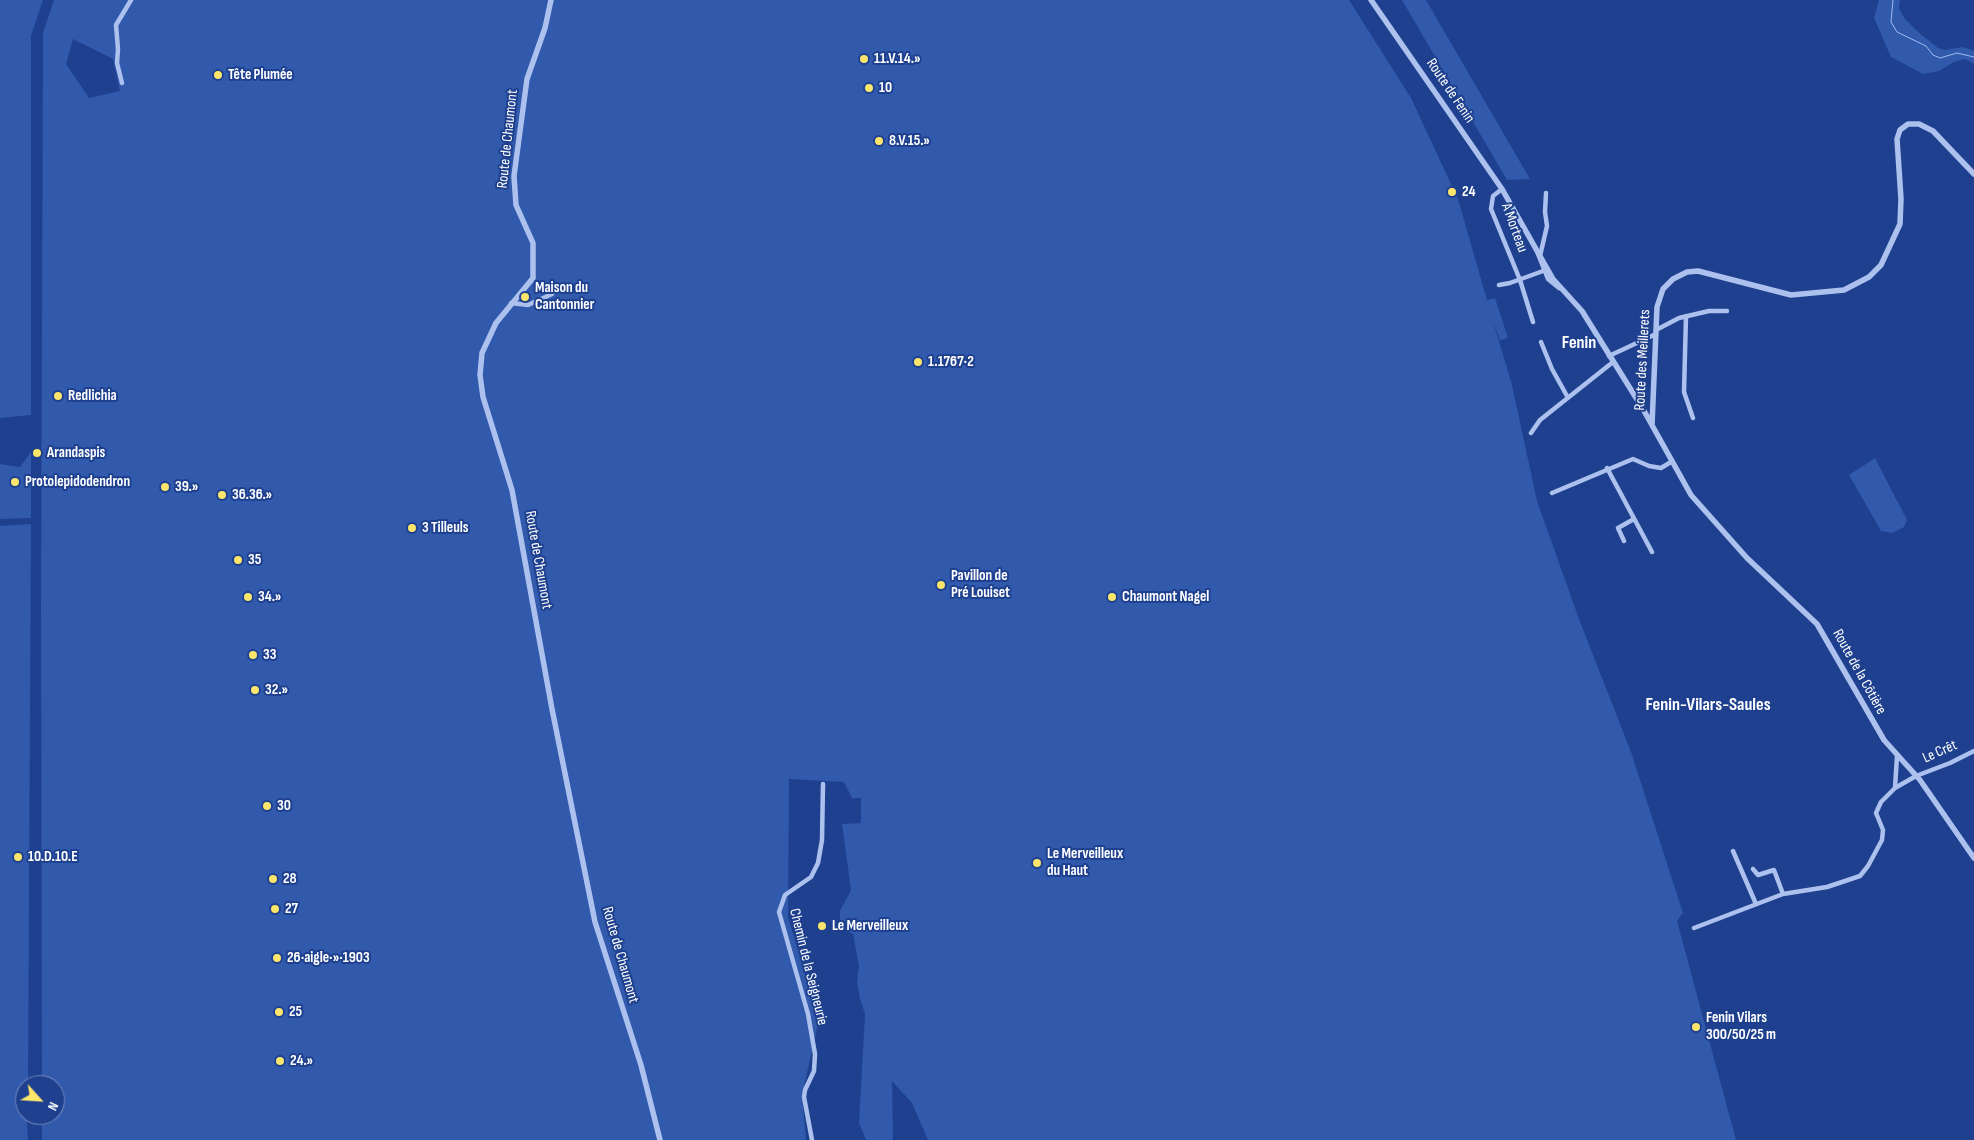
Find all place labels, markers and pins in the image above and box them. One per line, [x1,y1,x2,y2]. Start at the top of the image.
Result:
place label: 11.V.14.» [874,50,920,68]
marker: 11.V.14.» [858,53,870,65]
place label: Tête Plumée [228,66,293,84]
marker: Tête Plumée [212,69,224,81]
place label: 10 [879,79,892,97]
marker: 10 [863,82,875,94]
place label: 8.V.15.» [889,132,930,150]
marker: 8.V.15.» [873,135,885,147]
place label: 24 [1462,183,1475,201]
marker: 24 [1446,186,1458,198]
place label: Maison du Cantonnier [535,279,594,314]
marker: Maison du Cantonnier [519,291,531,303]
place label: 1.1767·2 [928,353,974,371]
marker: 1.1767·2 [912,356,924,368]
place label: Redlichia [68,387,117,405]
marker: Redlichia [52,390,64,402]
place label: Arandaspis [47,444,105,462]
marker: Arandaspis [31,447,43,459]
place label: Protolepidodendron [25,473,130,491]
marker: Protolepidodendron [9,476,21,488]
place label: 39.» [175,478,198,496]
marker: 39.» [159,481,171,493]
place label: 36.36.» [232,486,272,504]
marker: 36.36.» [216,489,228,501]
place label: 3 Tilleuls [422,519,468,537]
marker: 3 Tilleuls [406,522,418,534]
place label: 35 [248,551,261,569]
marker: 35 [232,554,244,566]
place label: Pavillon de Pré Louiset [951,567,1010,602]
marker: Pavillon de Pré Louiset [935,579,947,591]
place label: 34.» [258,588,281,606]
place label: Chaumont Nagel [1122,588,1209,606]
marker: 34.» [242,591,254,603]
marker: Chaumont Nagel [1106,591,1118,603]
place label: 33 [263,646,276,664]
marker: 33 [247,649,259,661]
place label: 32.» [265,681,288,699]
marker: 32.» [249,684,261,696]
place label: 30 [277,797,291,815]
marker: 30 [261,800,273,812]
place label: Le Merveilleux du Haut [1047,845,1123,880]
place label: 10.D.10.E [28,848,78,866]
marker: 10.D.10.E [12,851,24,863]
marker: Le Merveilleux du Haut [1031,857,1043,869]
place label: 28 [283,870,297,888]
marker: 28 [267,873,279,885]
place label: 27 [285,900,298,918]
marker: 27 [269,903,281,915]
place label: Le Merveilleux [832,917,908,935]
marker: Le Merveilleux [816,920,828,932]
place label: 26·aigle·»·1903 [287,949,370,967]
marker: 26·aigle·»·1903 [271,952,283,964]
place label: 25 [289,1003,302,1021]
marker: 25 [273,1006,285,1018]
place label: Fenin Vilars 300/50/25 m [1706,1009,1776,1044]
marker: Fenin Vilars 300/50/25 m [1690,1021,1702,1033]
place label: 24.» [290,1052,313,1070]
marker: 24.» [274,1055,286,1067]

